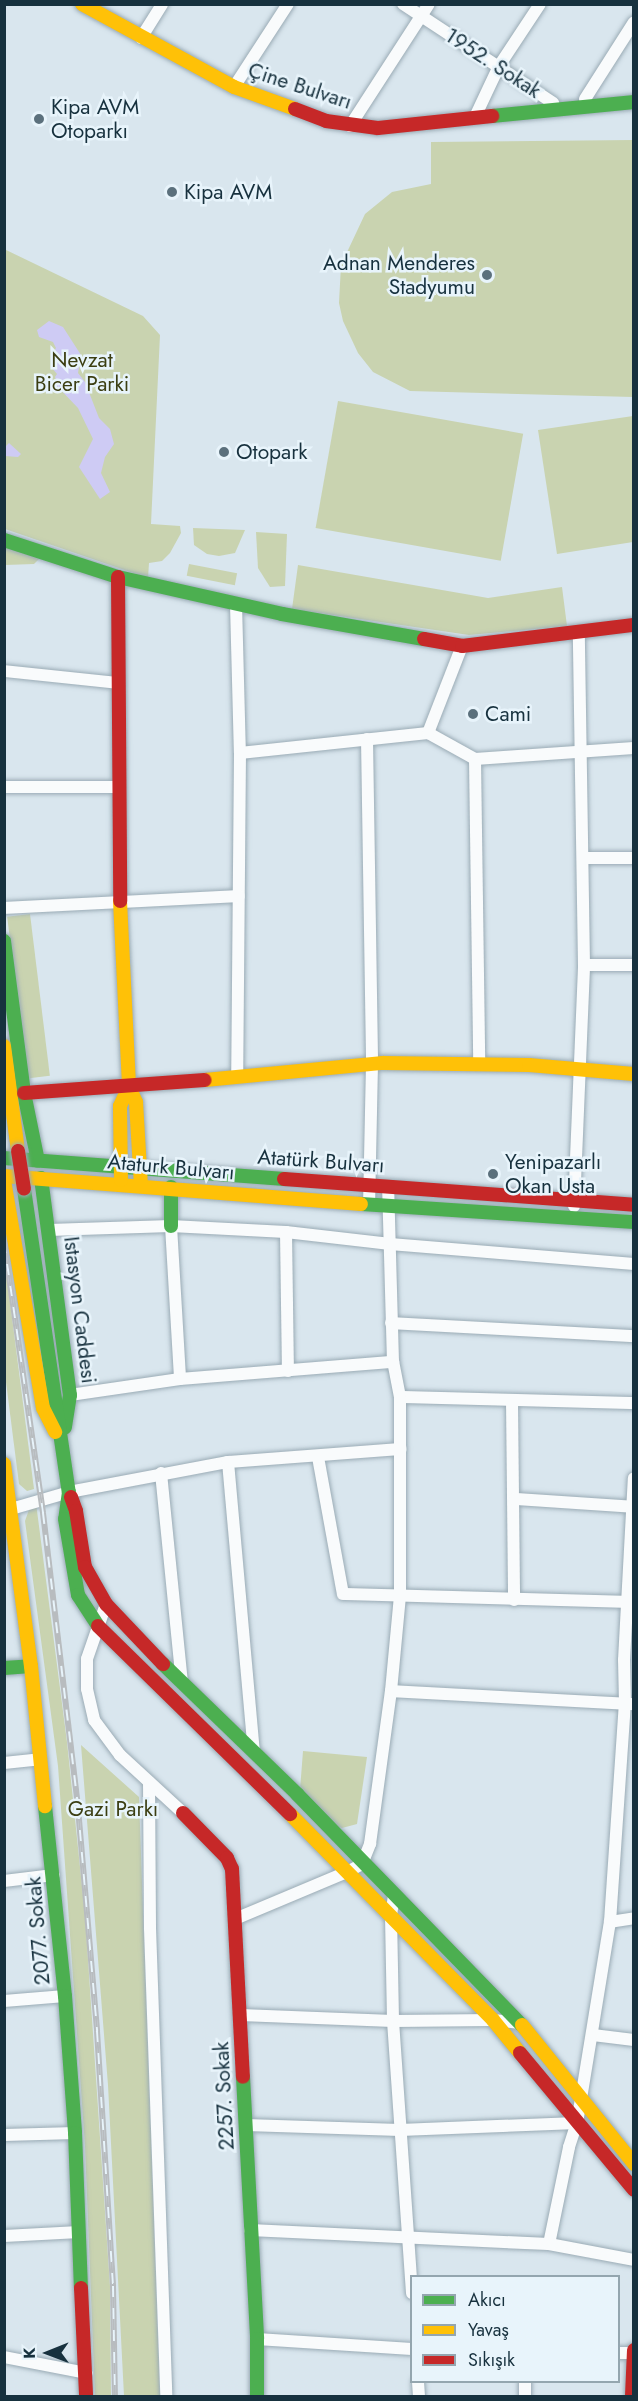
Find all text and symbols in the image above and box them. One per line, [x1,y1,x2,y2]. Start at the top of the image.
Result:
street label: 1952. Sokak [440,23,546,103]
street label: Çine Bulvarı [245,57,355,115]
place label: Kipa AVM Otoparkı [51,94,139,144]
marker: Kipa AVM Otoparkı [32,112,46,126]
place label: Kipa AVM [184,179,272,205]
marker: Kipa AVM [165,185,179,199]
place label: Adnan Menderes Stadyumu [323,250,475,300]
marker: Adnan Menderes Stadyumu [480,268,494,282]
park label: Nevzat Bicer Parki [35,347,129,397]
place label: Otopark [236,439,308,465]
marker: Otopark [217,445,231,459]
place label: Cami [485,701,531,727]
marker: Cami [466,707,480,721]
street label: Atatürk Bulvarı [257,1144,385,1178]
street label: Ataturk Bulvarı [106,1149,236,1185]
place label: Yenipazarlı Okan Usta [505,1149,601,1199]
marker: Yenipazarlı Okan Usta [486,1167,500,1181]
street label: Istasyon Caddesi [58,1235,102,1385]
park label: Gazi Parkı [68,1796,158,1822]
street label: 2077. Sokak [21,1876,55,1986]
street label: 2257. Sokak [209,2041,239,2151]
legend [410,2275,620,2383]
text: Akıcı [468,2287,506,2313]
text: Yavaş [468,2317,509,2343]
north arrow [18,2323,78,2383]
text: Sıkışık [468,2347,515,2373]
text: K [18,2348,41,2359]

